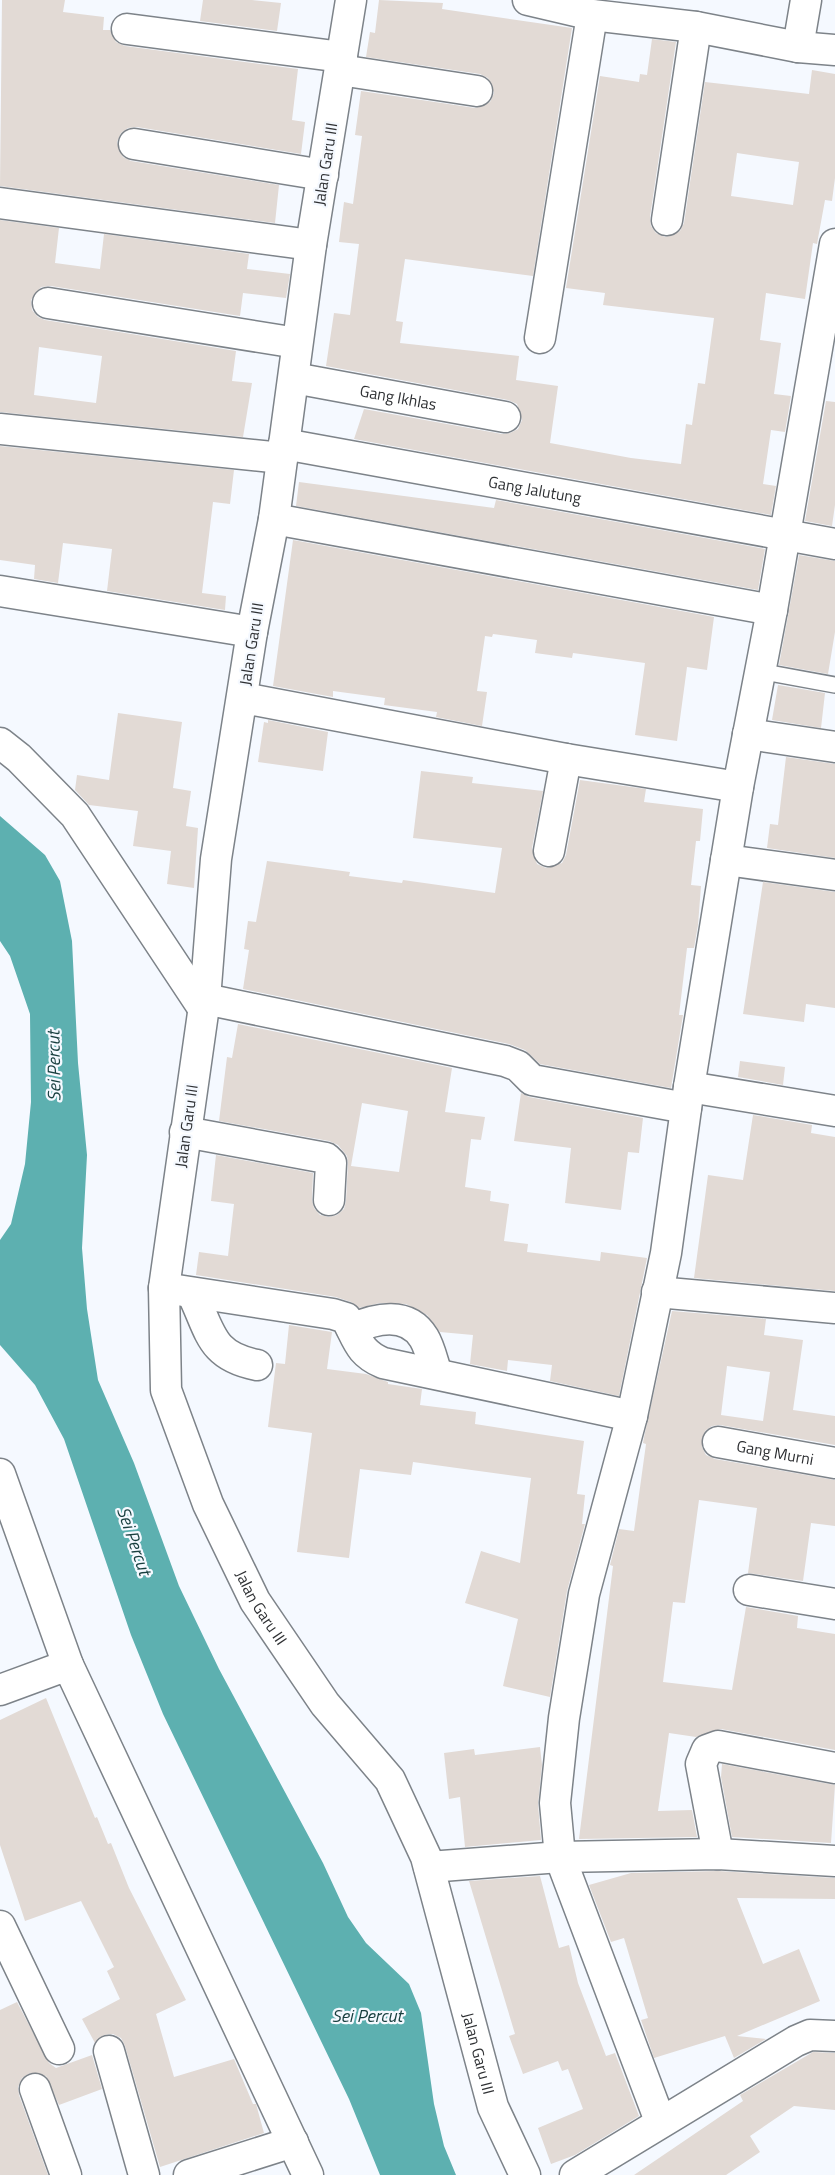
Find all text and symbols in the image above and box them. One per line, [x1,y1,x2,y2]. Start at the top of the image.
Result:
street label: Jalan Garu III [307,121,343,207]
street label: Gang Ikhlas [358,378,439,416]
street label: Gang Jalutung [486,469,583,510]
street label: Jalan Garu III [233,601,269,687]
water label: Sei Percut [39,1028,68,1102]
street label: Jalan Garu III [168,1083,204,1169]
street label: Gang Murni [735,1434,816,1471]
water label: Sei Percut [110,1503,159,1581]
street label: Jalan Garu III [230,1566,293,1650]
water label: Sei Percut [332,2002,405,2029]
street label: Jalan Garu III [456,2010,501,2097]

